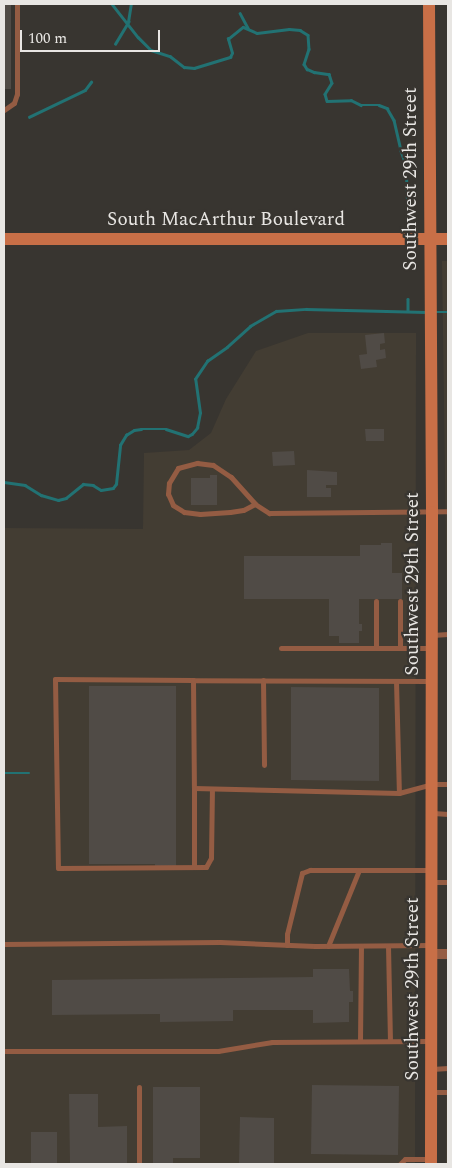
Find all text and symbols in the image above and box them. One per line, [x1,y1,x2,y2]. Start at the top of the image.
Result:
scale bar [22,20,162,52]
text: 100 m [28,27,67,50]
street label: Southwest 29th Street [400,87,422,271]
street label: South MacArthur Boulevard [107,209,345,231]
street label: Southwest 29th Street [402,492,424,676]
street label: Southwest 29th Street [402,897,424,1081]

